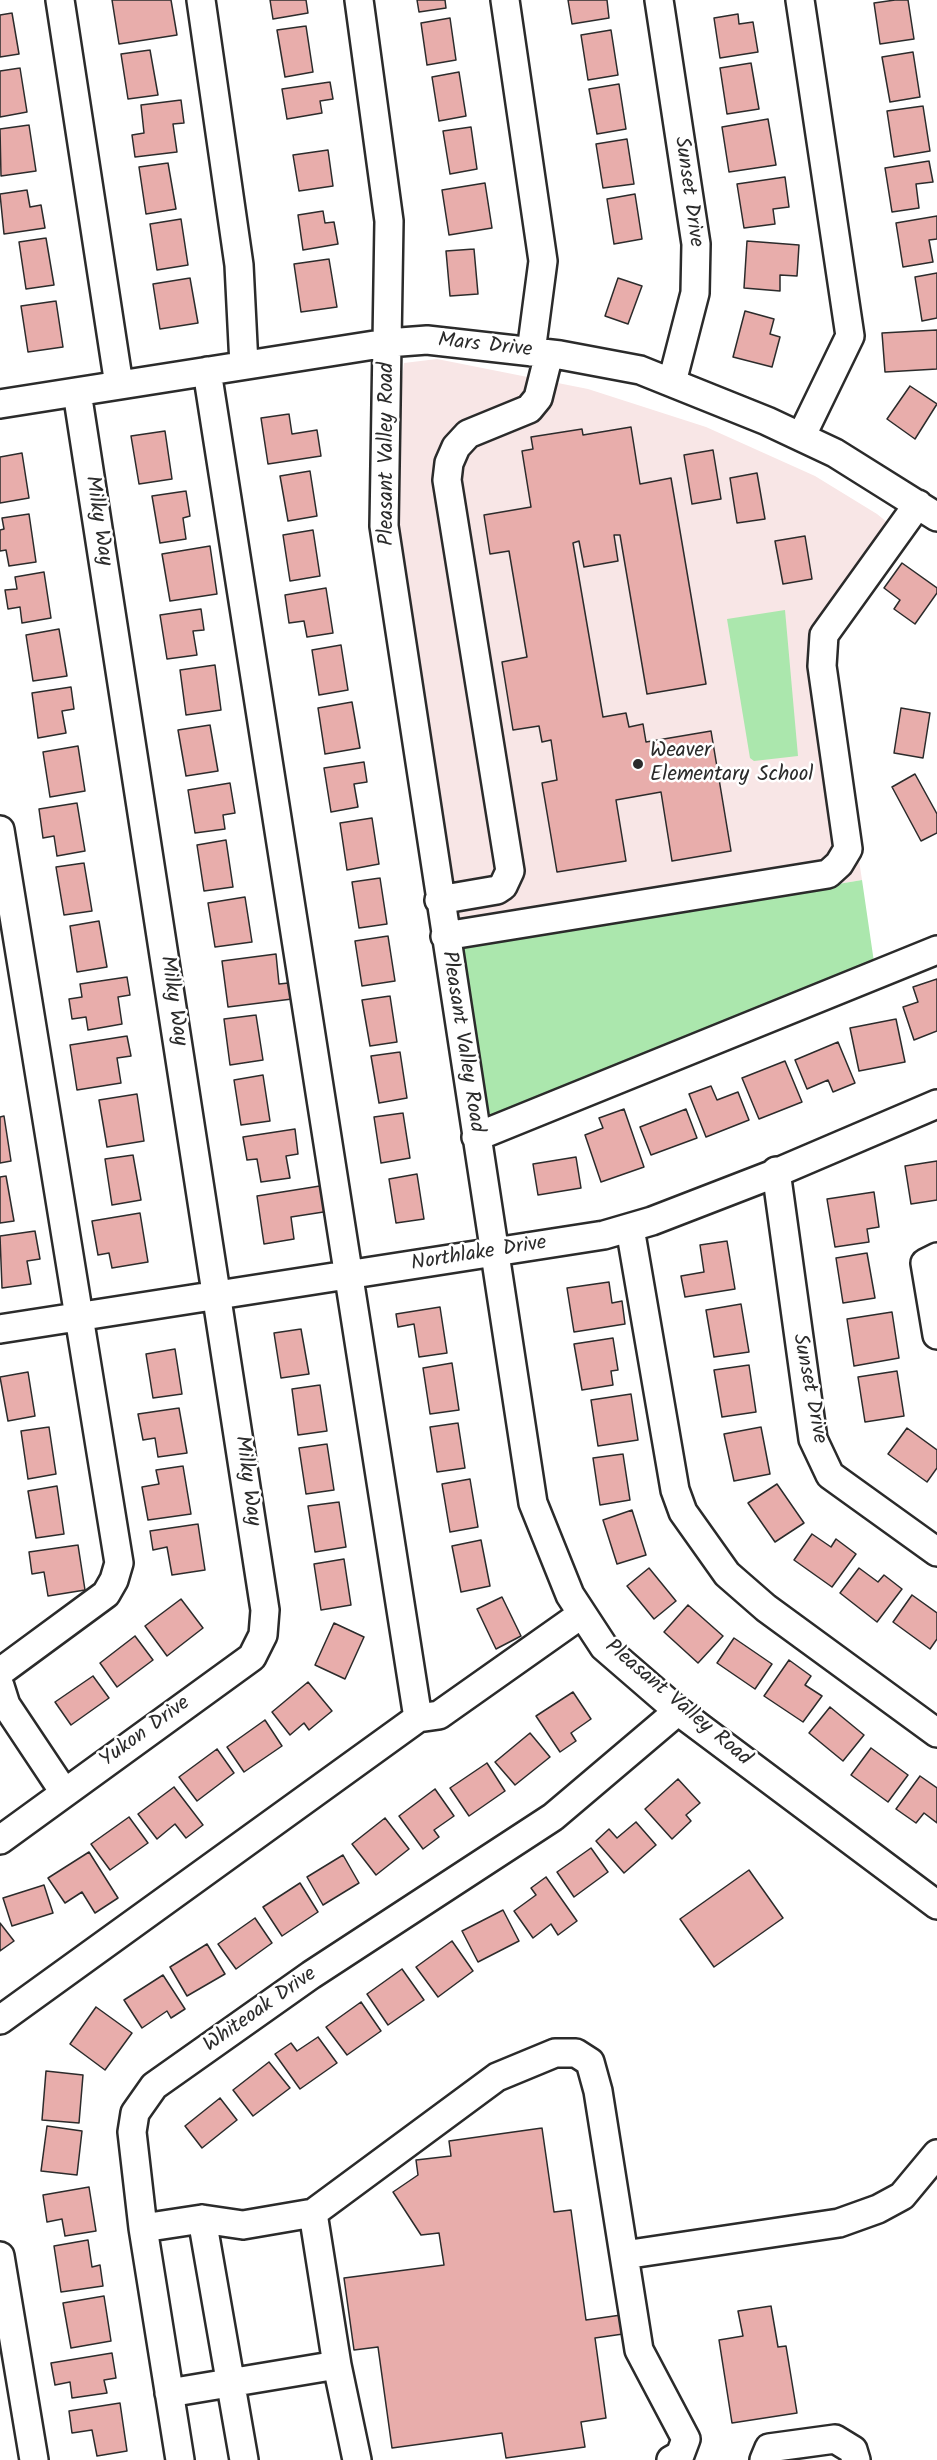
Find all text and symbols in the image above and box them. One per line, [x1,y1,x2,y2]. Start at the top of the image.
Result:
street label: Sunset Drive [667,135,707,249]
street label: Mars Drive [437,330,533,364]
street label: Pleasant Valley Road [375,362,401,546]
street label: Milky Way [77,474,117,568]
place label: Weaver Elementary School [650,739,813,789]
marker: Weaver Elementary School [631,757,645,771]
street label: Pleasant Valley Road [434,949,488,1135]
street label: Milky Way [152,954,192,1048]
street label: Northlake Drive [410,1232,548,1278]
street label: Sunset Drive [785,1332,831,1446]
street label: Milky Way [227,1434,265,1528]
street label: Pleasant Valley Road [599,1635,755,1773]
street label: Yukon Drive [96,1692,196,1774]
street label: Whiteoak Drive [200,1963,322,2059]

